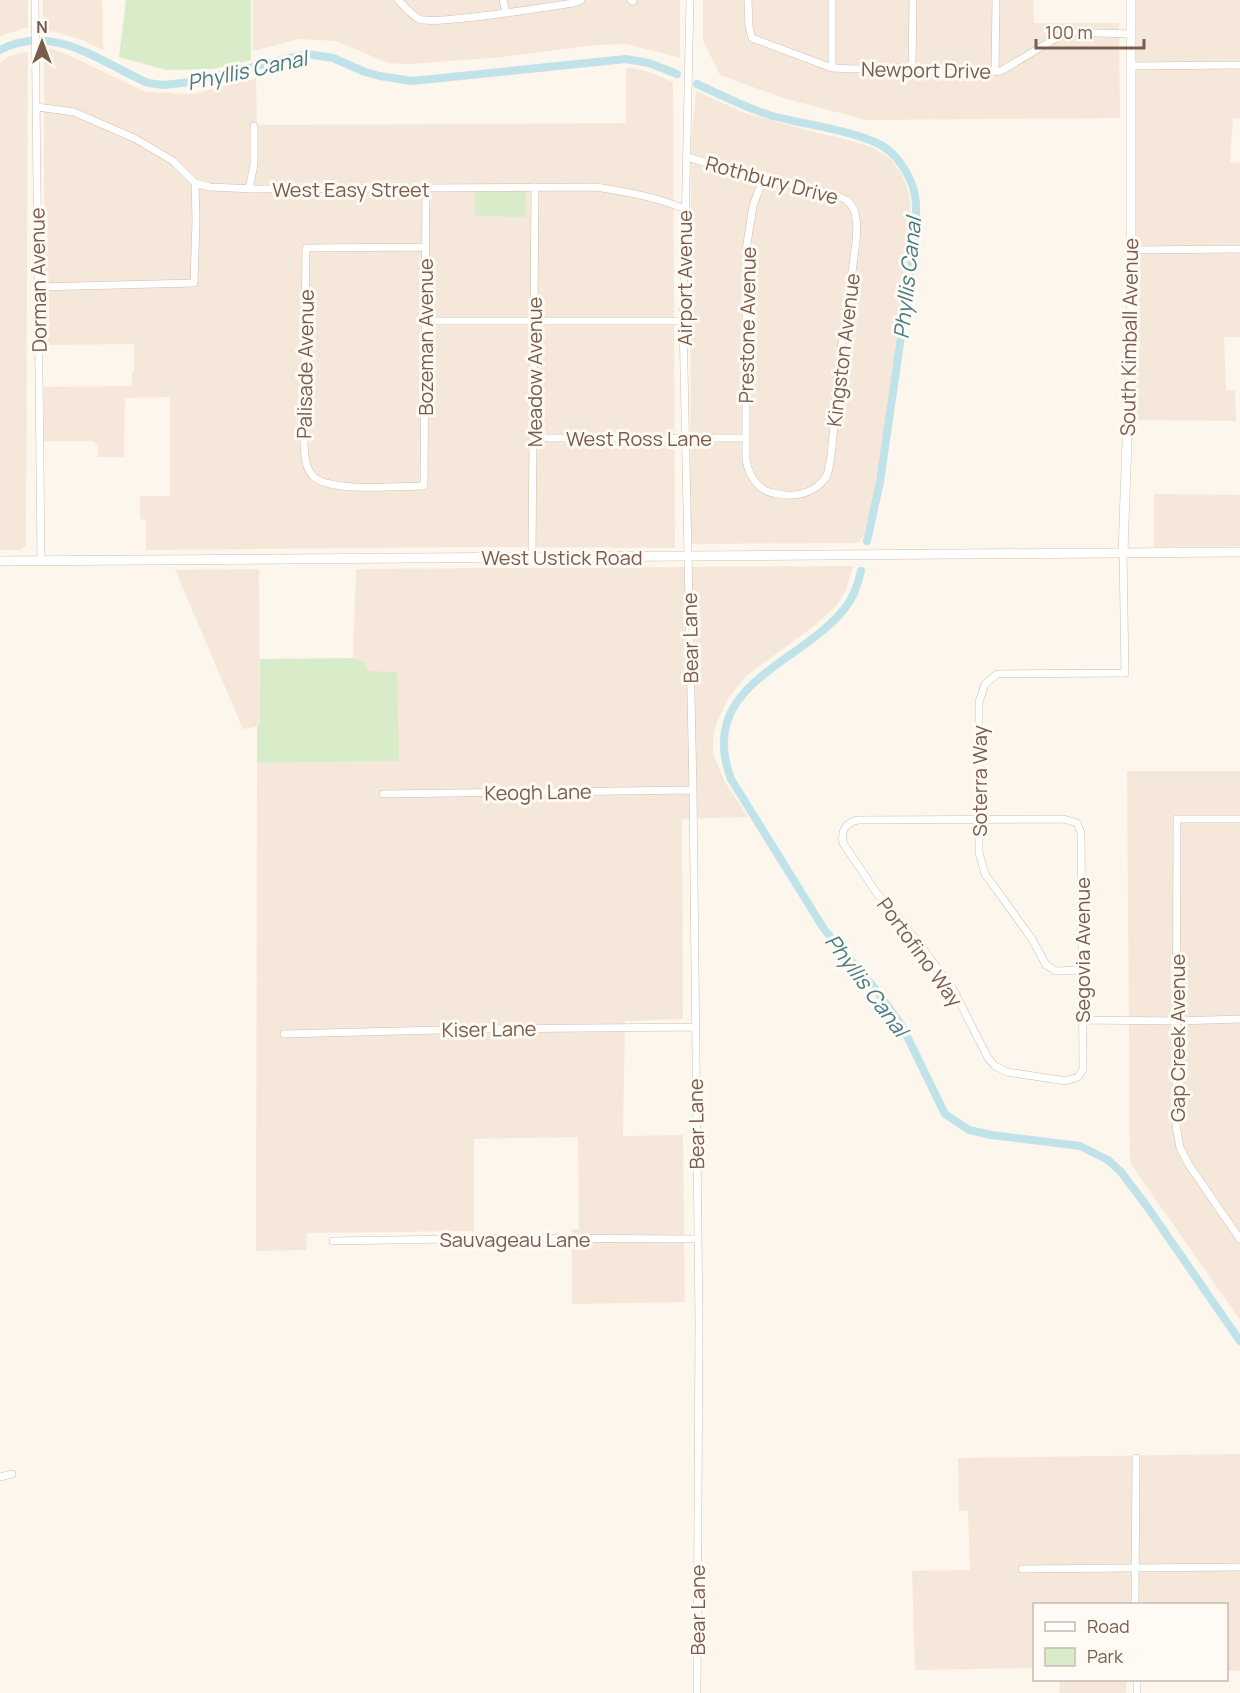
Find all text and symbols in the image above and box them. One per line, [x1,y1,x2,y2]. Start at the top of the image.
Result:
north arrow [12,12,72,72]
scale bar [1036,12,1144,50]
text: N [36,16,48,38]
text: 100 m [1045,20,1093,44]
water label: Phyllis Canal [184,43,313,96]
street label: Newport Drive [861,55,991,85]
street label: Rothbury Drive [703,149,841,211]
street label: West Easy Street [272,176,430,203]
street label: Dorman Avenue [23,207,53,353]
street label: Airport Avenue [671,210,698,346]
water label: Phyllis Canal [887,213,928,340]
street label: South Kimball Avenue [1114,238,1144,436]
street label: Prestone Avenue [732,246,762,404]
street label: Bozeman Avenue [412,258,439,416]
street label: Kingston Avenue [820,272,866,428]
street label: Palisade Avenue [290,289,320,439]
street label: Meadow Avenue [521,297,548,447]
street label: West Ross Lane [566,425,712,452]
street label: West Ustick Road [481,544,643,571]
street label: Bear Lane [676,592,704,684]
street label: Soterra Way [966,725,993,837]
street label: Keogh Lane [484,778,592,806]
street label: Segovia Avenue [1069,877,1096,1023]
street label: Portofino Way [871,892,969,1013]
water label: Phyllis Canal [819,928,917,1045]
street label: Gap Creek Avenue [1164,954,1191,1122]
street label: Kiser Lane [441,1015,537,1043]
street label: Bear Lane [682,1078,710,1170]
street label: Sauvageau Lane [439,1226,591,1253]
street label: Bear Lane [684,1565,711,1655]
legend [1033,1603,1228,1681]
text: Road [1087,1614,1130,1638]
text: Park [1087,1644,1124,1668]

